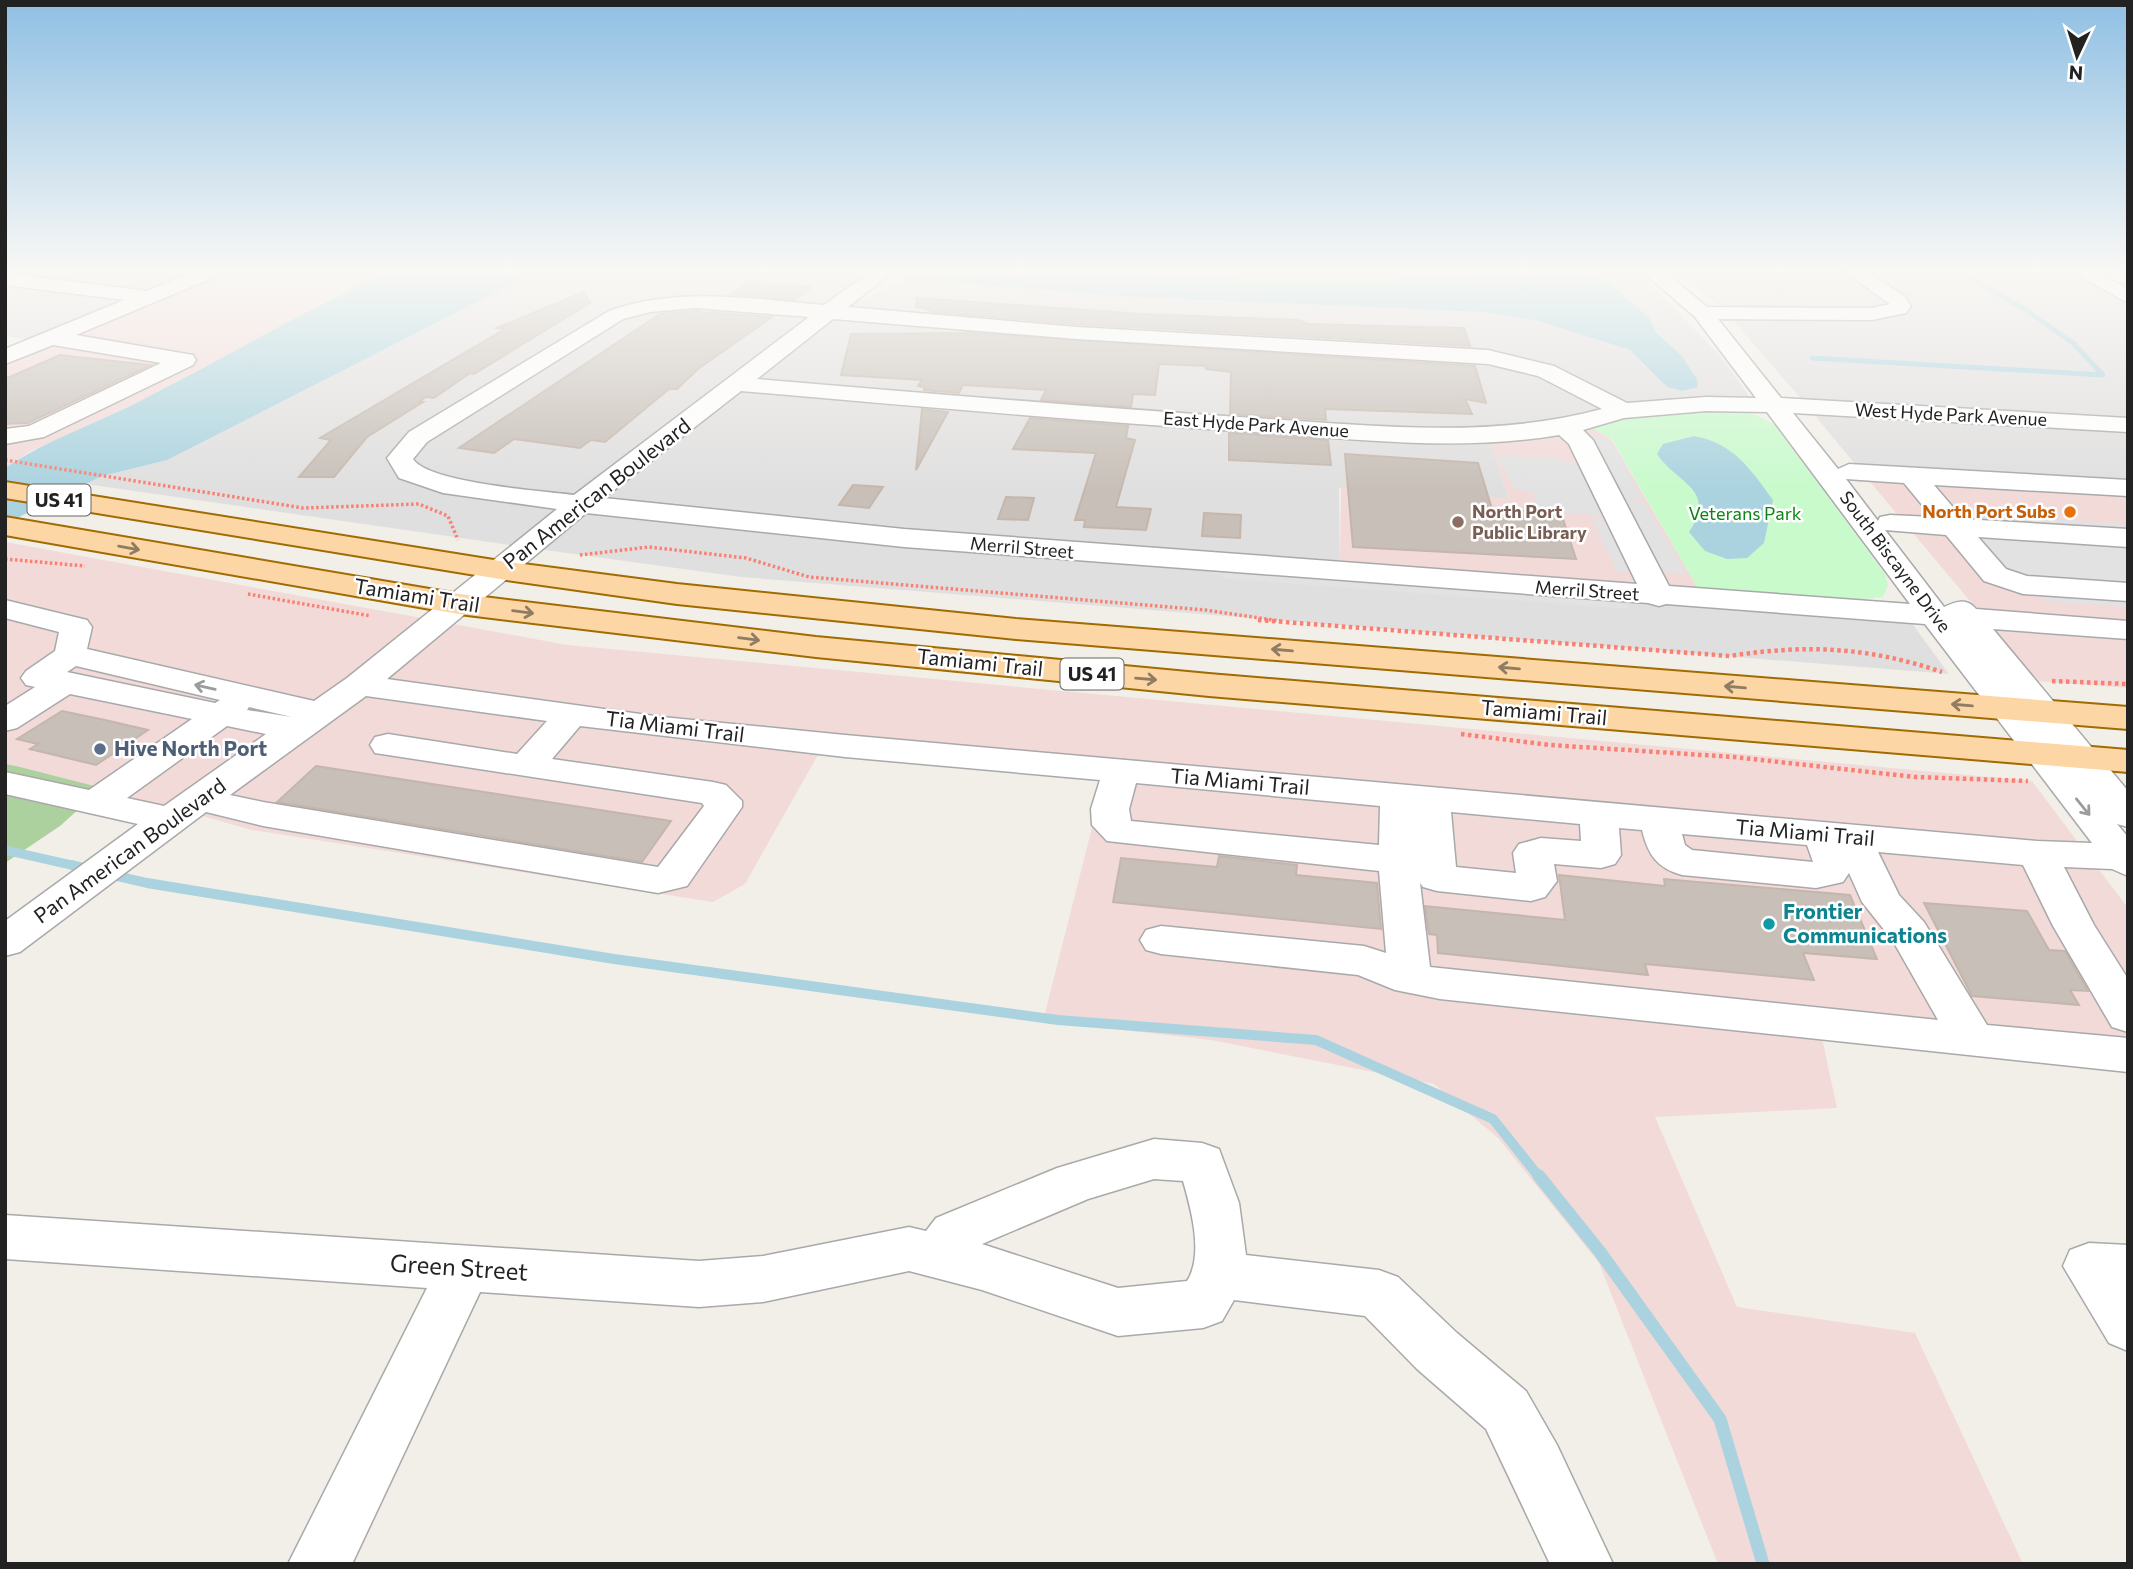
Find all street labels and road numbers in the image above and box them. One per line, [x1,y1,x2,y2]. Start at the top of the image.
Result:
street label: West Hyde Park Avenue [1854,398,2048,430]
street label: East Hyde Park Avenue [1162,407,1350,441]
street label: Pan American Boulevard [497,412,695,574]
road number: US 41 [28,485,90,516]
street label: South Biscayne Drive [1836,486,1956,636]
street label: Merril Street [969,531,1075,563]
street label: Tamiami Trail [353,572,482,617]
street label: Merril Street [1534,575,1640,605]
street label: Tamiami Trail [916,642,1044,681]
road number: US 41 [1060,659,1124,690]
street label: Tamiami Trail [1480,694,1608,729]
street label: Tia Miami Trail [604,705,746,746]
street label: Tia Miami Trail [1169,762,1311,799]
street label: Pan American Boulevard [28,772,230,928]
street label: Tia Miami Trail [1734,813,1876,850]
street label: Green Street [389,1247,529,1286]

